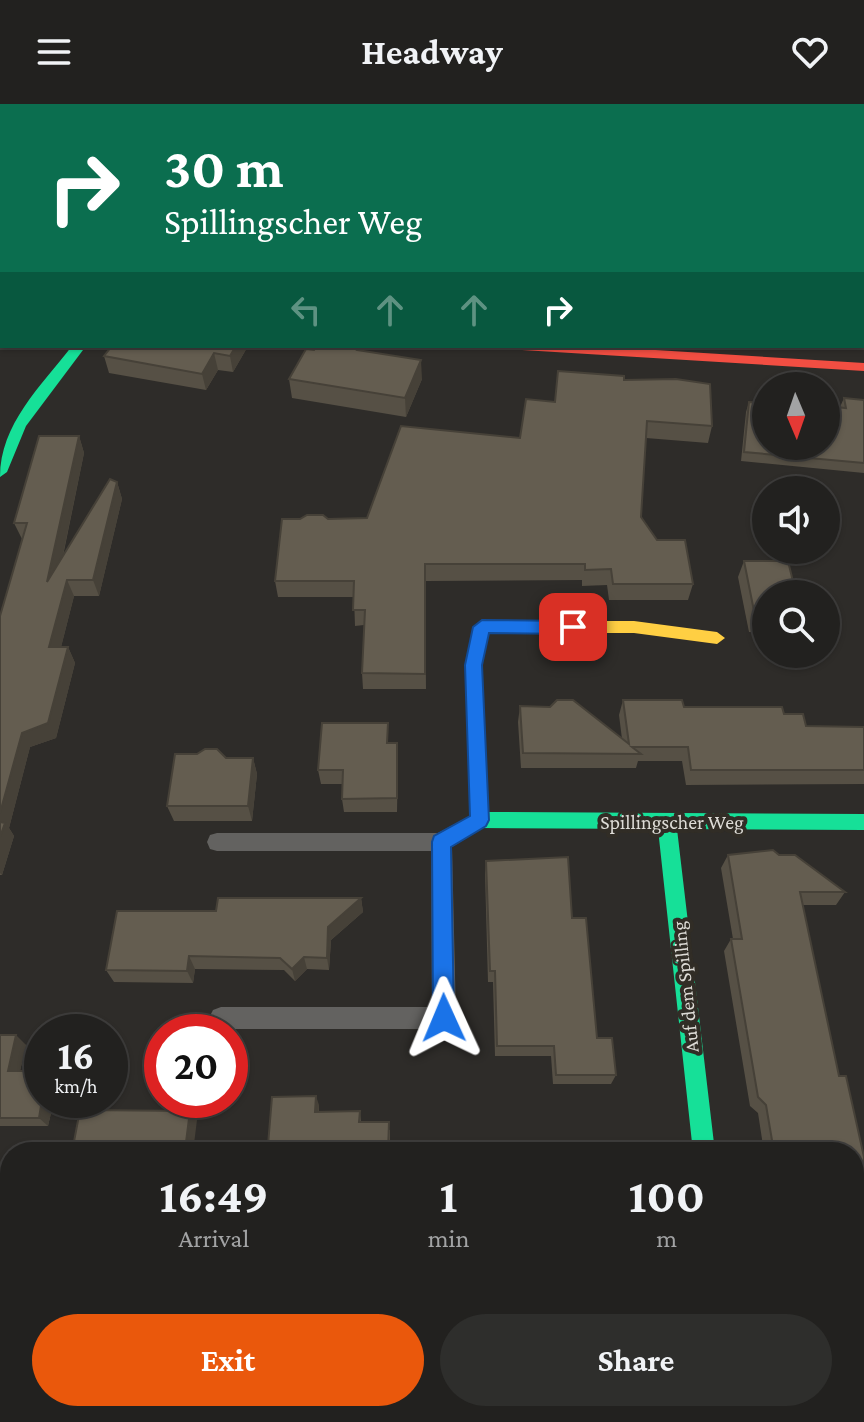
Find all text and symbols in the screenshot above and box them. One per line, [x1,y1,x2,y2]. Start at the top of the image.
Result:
icon: menu [32,30,76,74]
icon: heart [788,30,832,74]
text: Headway [361,32,503,72]
icon: right [32,136,136,240]
text: 30 m [164,137,284,199]
text: Spillingscher Weg [164,202,422,242]
icon: left [284,288,328,332]
icon: ahead [368,288,412,332]
icon: ahead [452,288,496,332]
icon: right [536,288,580,332]
north arrow [752,372,840,460]
map controls [752,372,840,668]
button: sound [752,476,840,564]
button: search [752,580,840,668]
pin [539,593,607,661]
icon: arrive [551,605,595,649]
street label: Spillingscher Weg [600,811,744,834]
street label: Auf dem Spilling [667,920,704,1054]
position arrow [402,976,486,1060]
speed limit sign: 20 [144,1014,248,1118]
text: 16 [58,1033,94,1078]
text: km/h [54,1075,98,1097]
text: 16:49 [159,1169,269,1222]
text: 1 [440,1169,458,1222]
text: 100 [629,1169,705,1222]
text: Arrival [178,1224,249,1253]
text: min [428,1224,469,1253]
text: m [656,1224,677,1253]
button: Exit [32,1314,424,1406]
button: Share [440,1314,832,1406]

